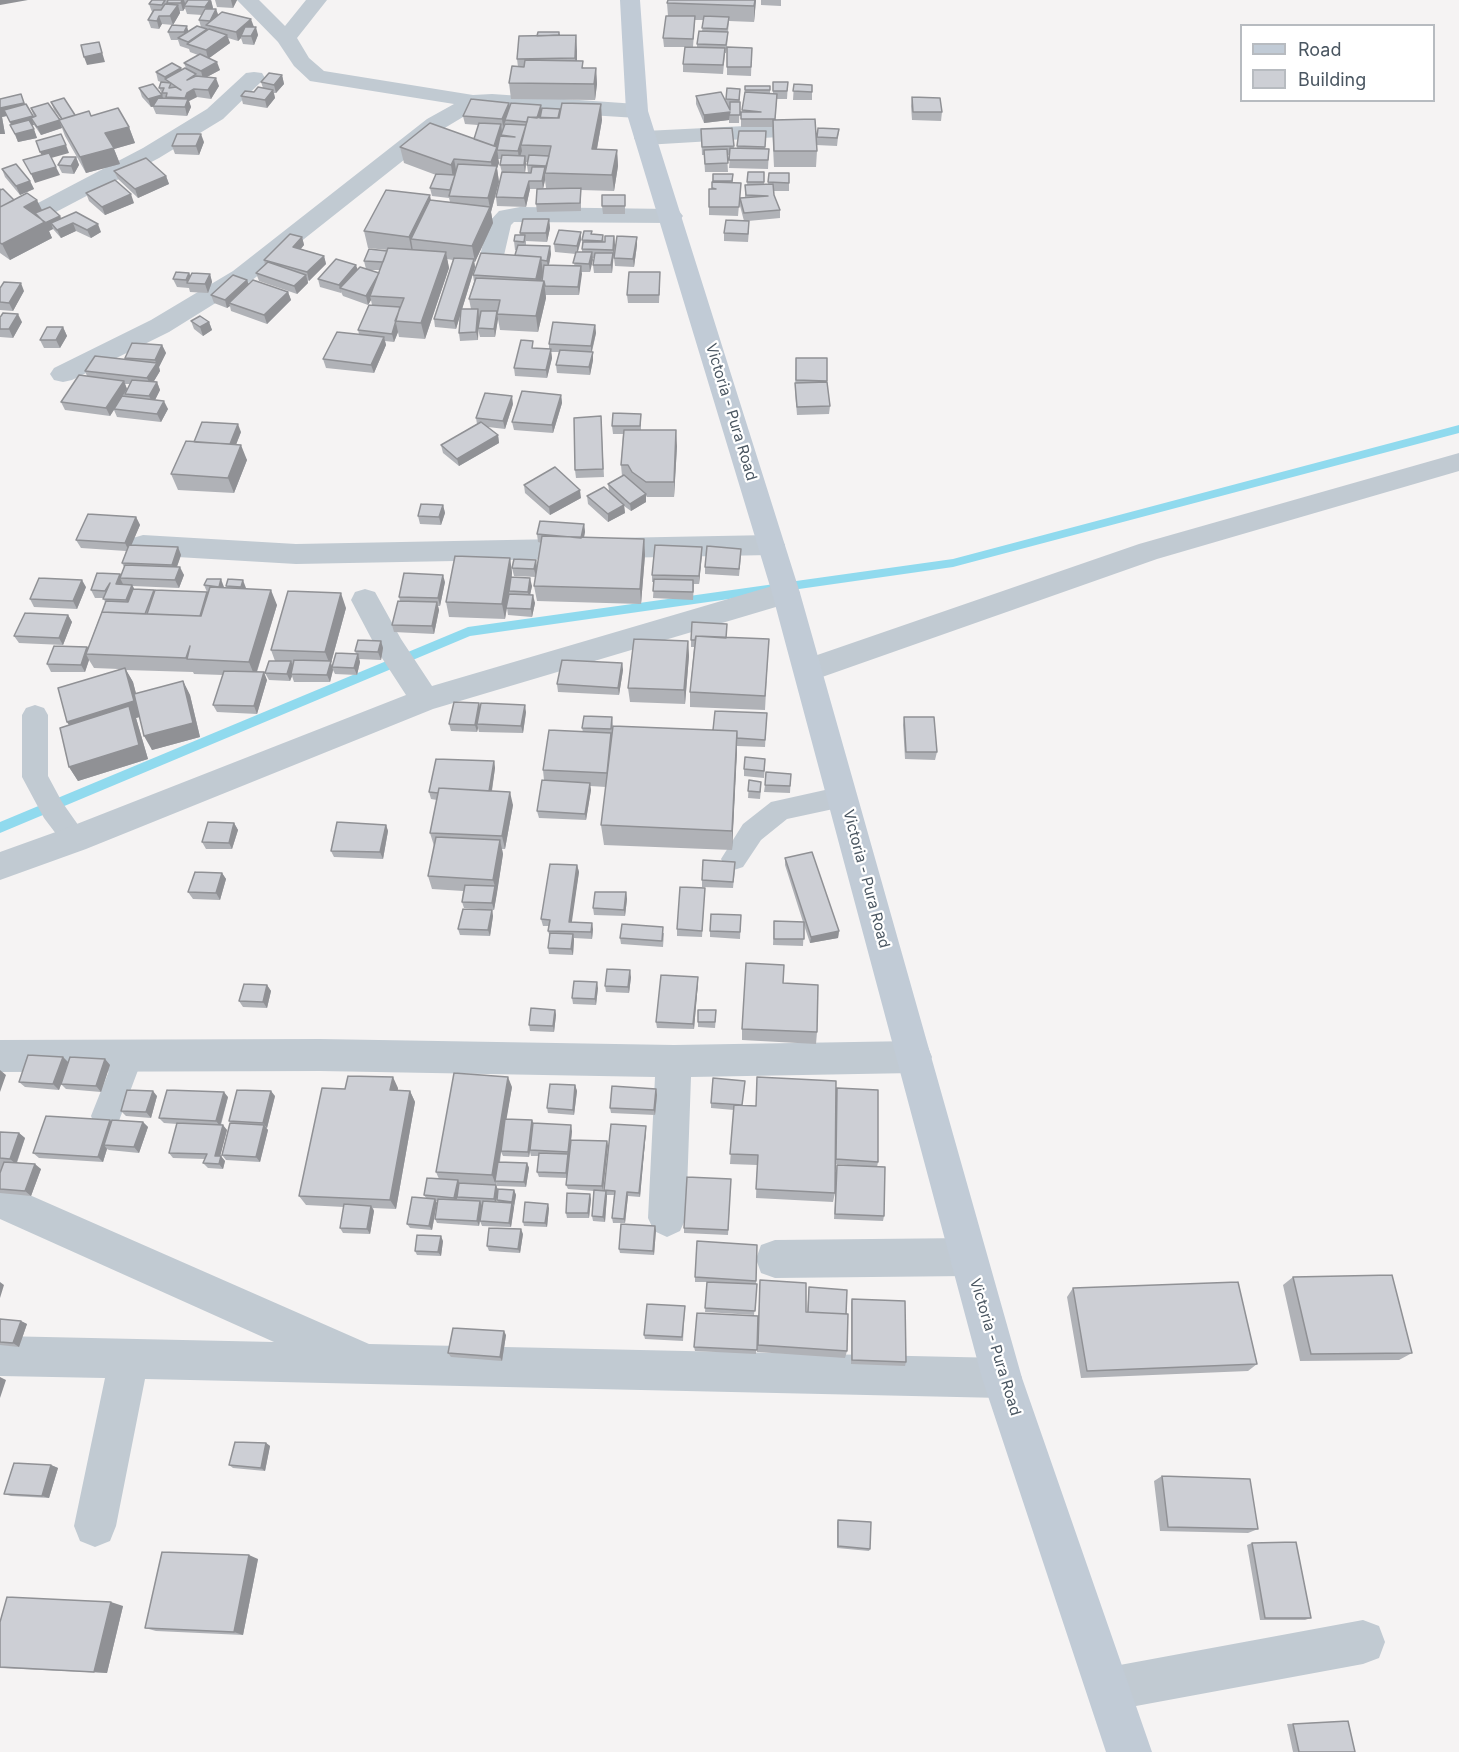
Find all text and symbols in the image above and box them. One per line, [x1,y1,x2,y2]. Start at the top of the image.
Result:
legend [1240,24,1435,102]
text: Road [1298,39,1341,60]
text: Building [1298,69,1366,90]
street label: Victoria - Pura Road [702,341,760,483]
street label: Victoria - Pura Road [839,808,893,950]
street label: Victoria - Pura Road [966,1276,1024,1418]

